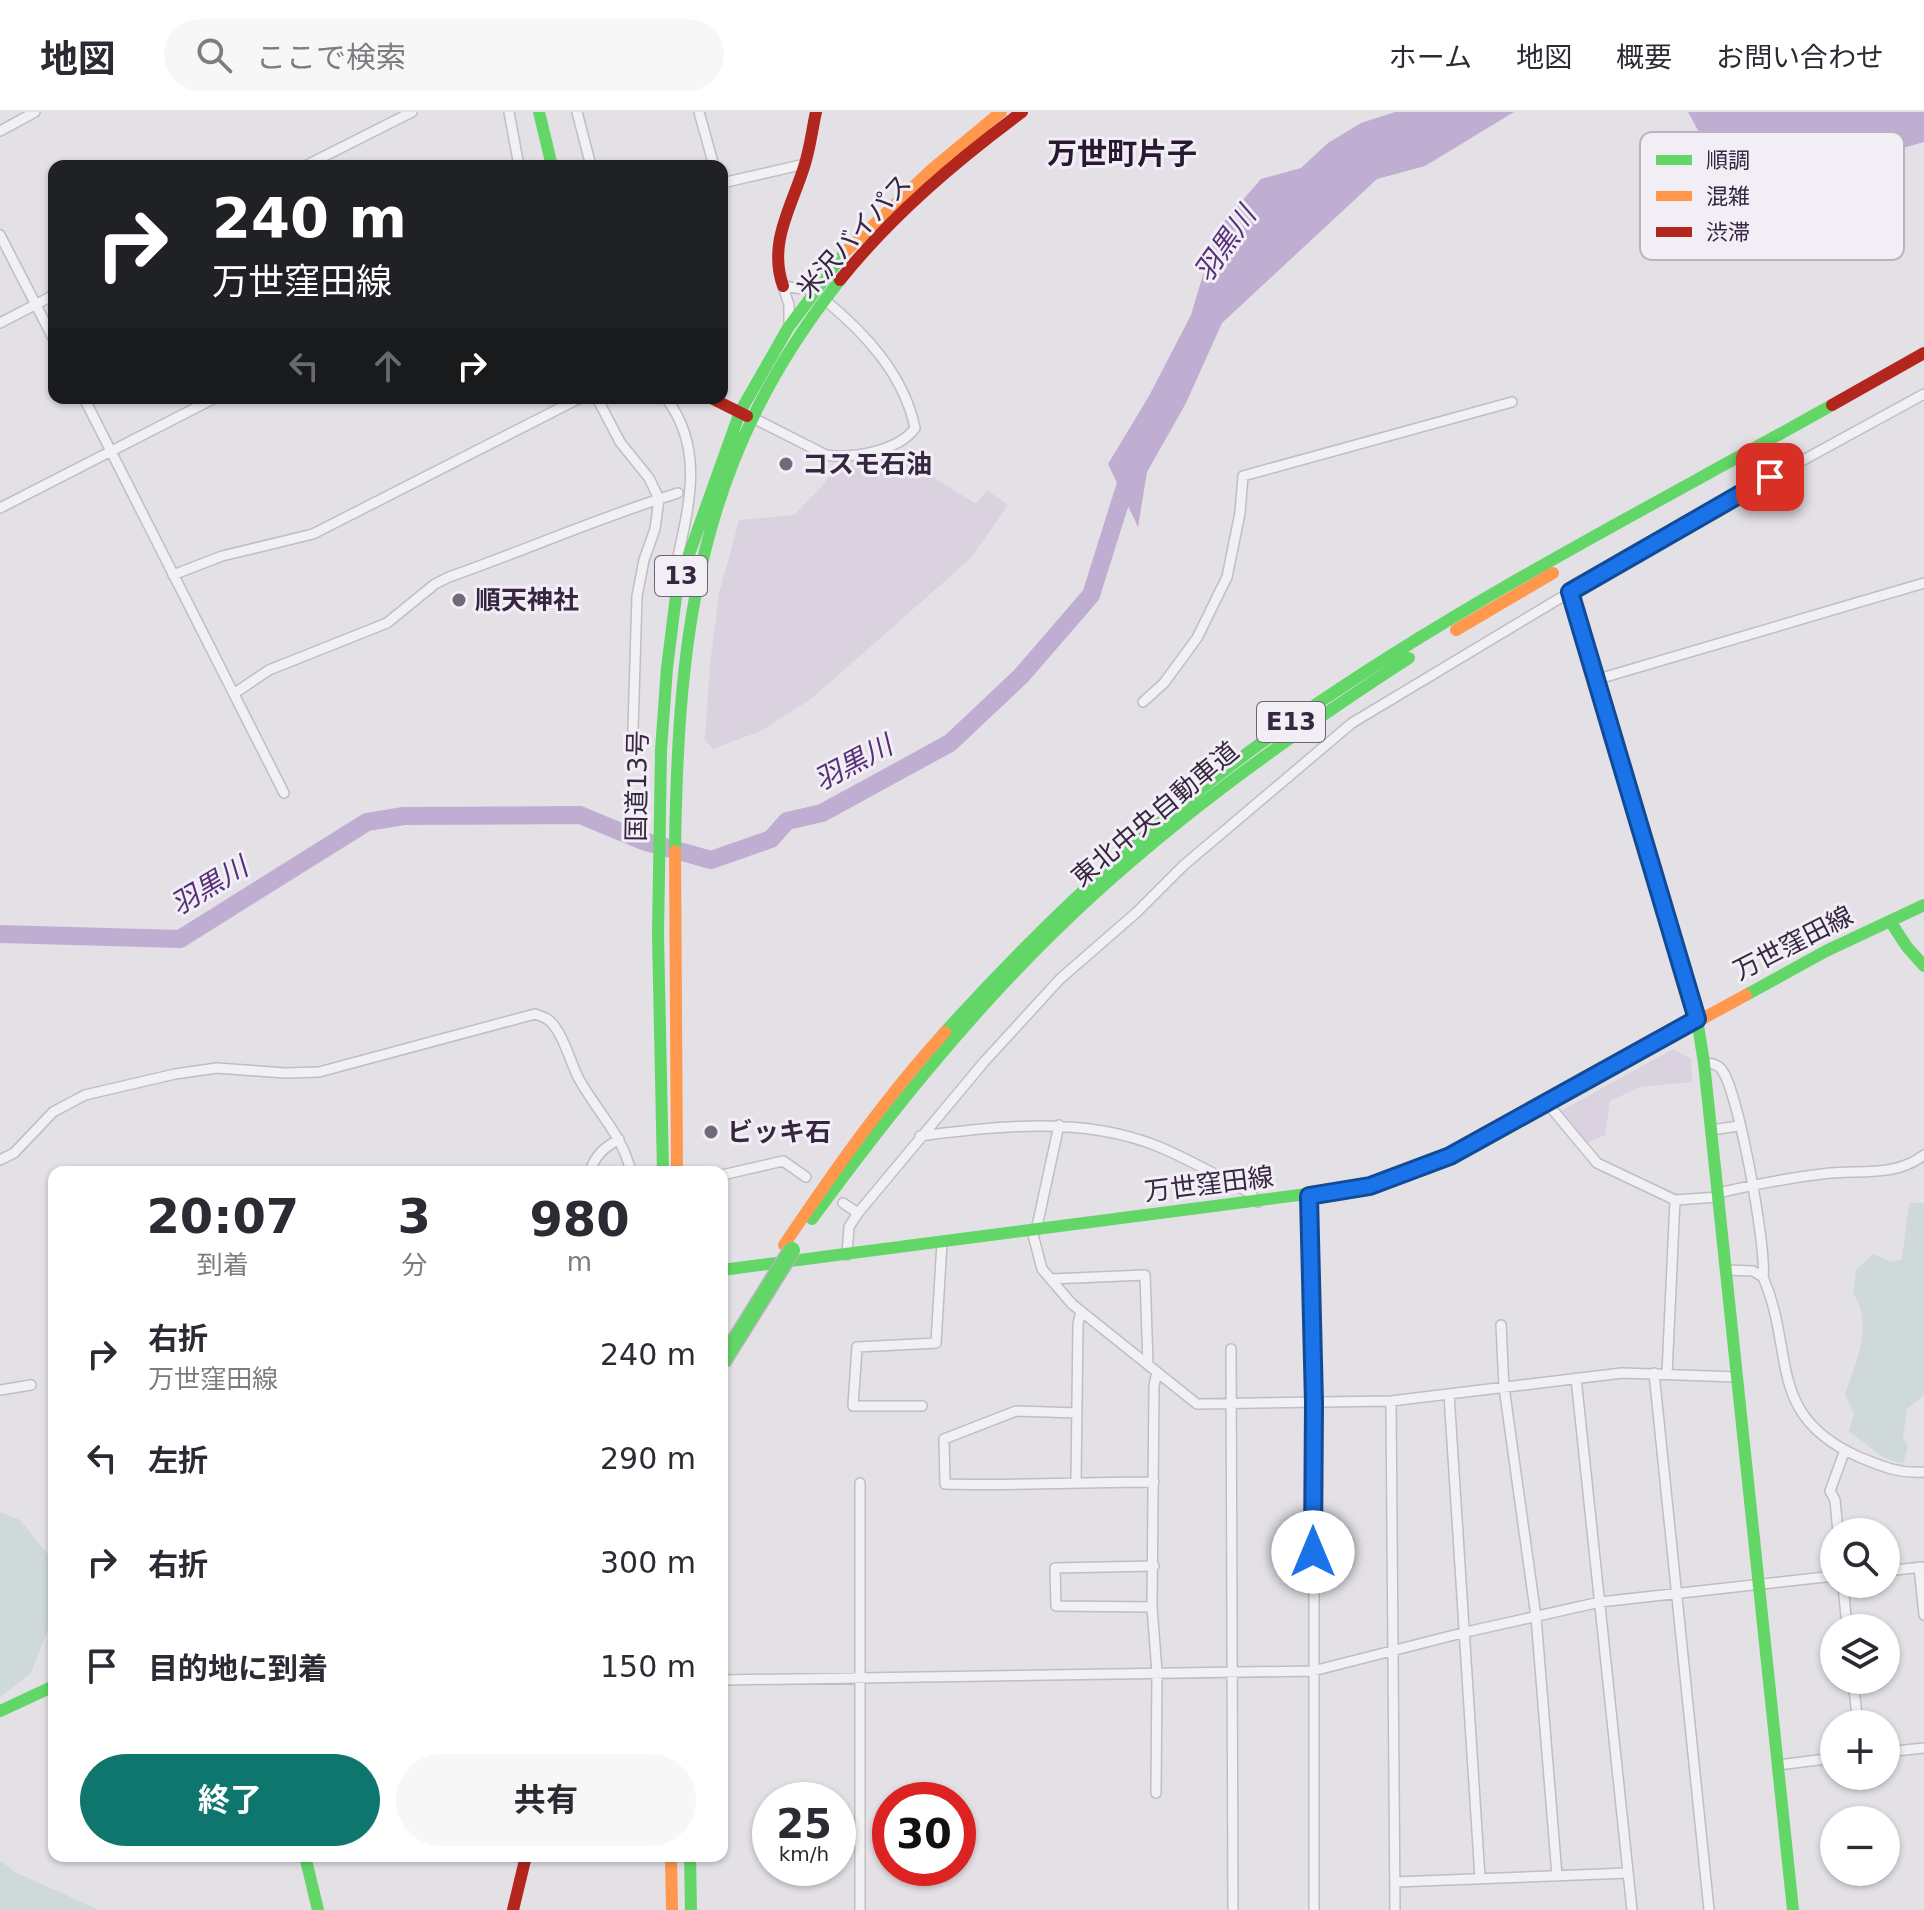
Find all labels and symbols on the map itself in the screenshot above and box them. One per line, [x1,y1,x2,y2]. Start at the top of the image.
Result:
legend [1640,132,1904,260]
district label: 万世町片子 [1047,136,1197,171]
text: 順調 [1706,148,1750,173]
street label: 米沢バイパス [791,168,917,304]
text: 混雑 [1706,184,1750,209]
water label: 羽黒川 [1187,198,1264,288]
text: 渋滞 [1706,220,1750,245]
pin [1736,443,1804,511]
place label: コスモ石油 [802,449,932,479]
marker: コスモ石油 [777,455,795,473]
road number: 13 [655,556,707,596]
place label: 順天神社 [475,585,579,615]
marker: 順天神社 [450,591,468,609]
road number: E13 [1257,702,1325,742]
water label: 羽黒川 [808,727,900,797]
street label: 国道13号 [621,730,653,842]
street label: 東北中央自動車道 [1066,736,1244,892]
water label: 羽黒川 [164,849,256,922]
street label: 万世窪田線 [1728,900,1858,986]
place label: ビッキ石 [727,1117,831,1147]
marker: ビッキ石 [702,1123,720,1141]
street label: 万世窪田線 [1143,1161,1275,1207]
position arrow [1271,1510,1355,1594]
speed limit sign: 30 [872,1782,976,1886]

